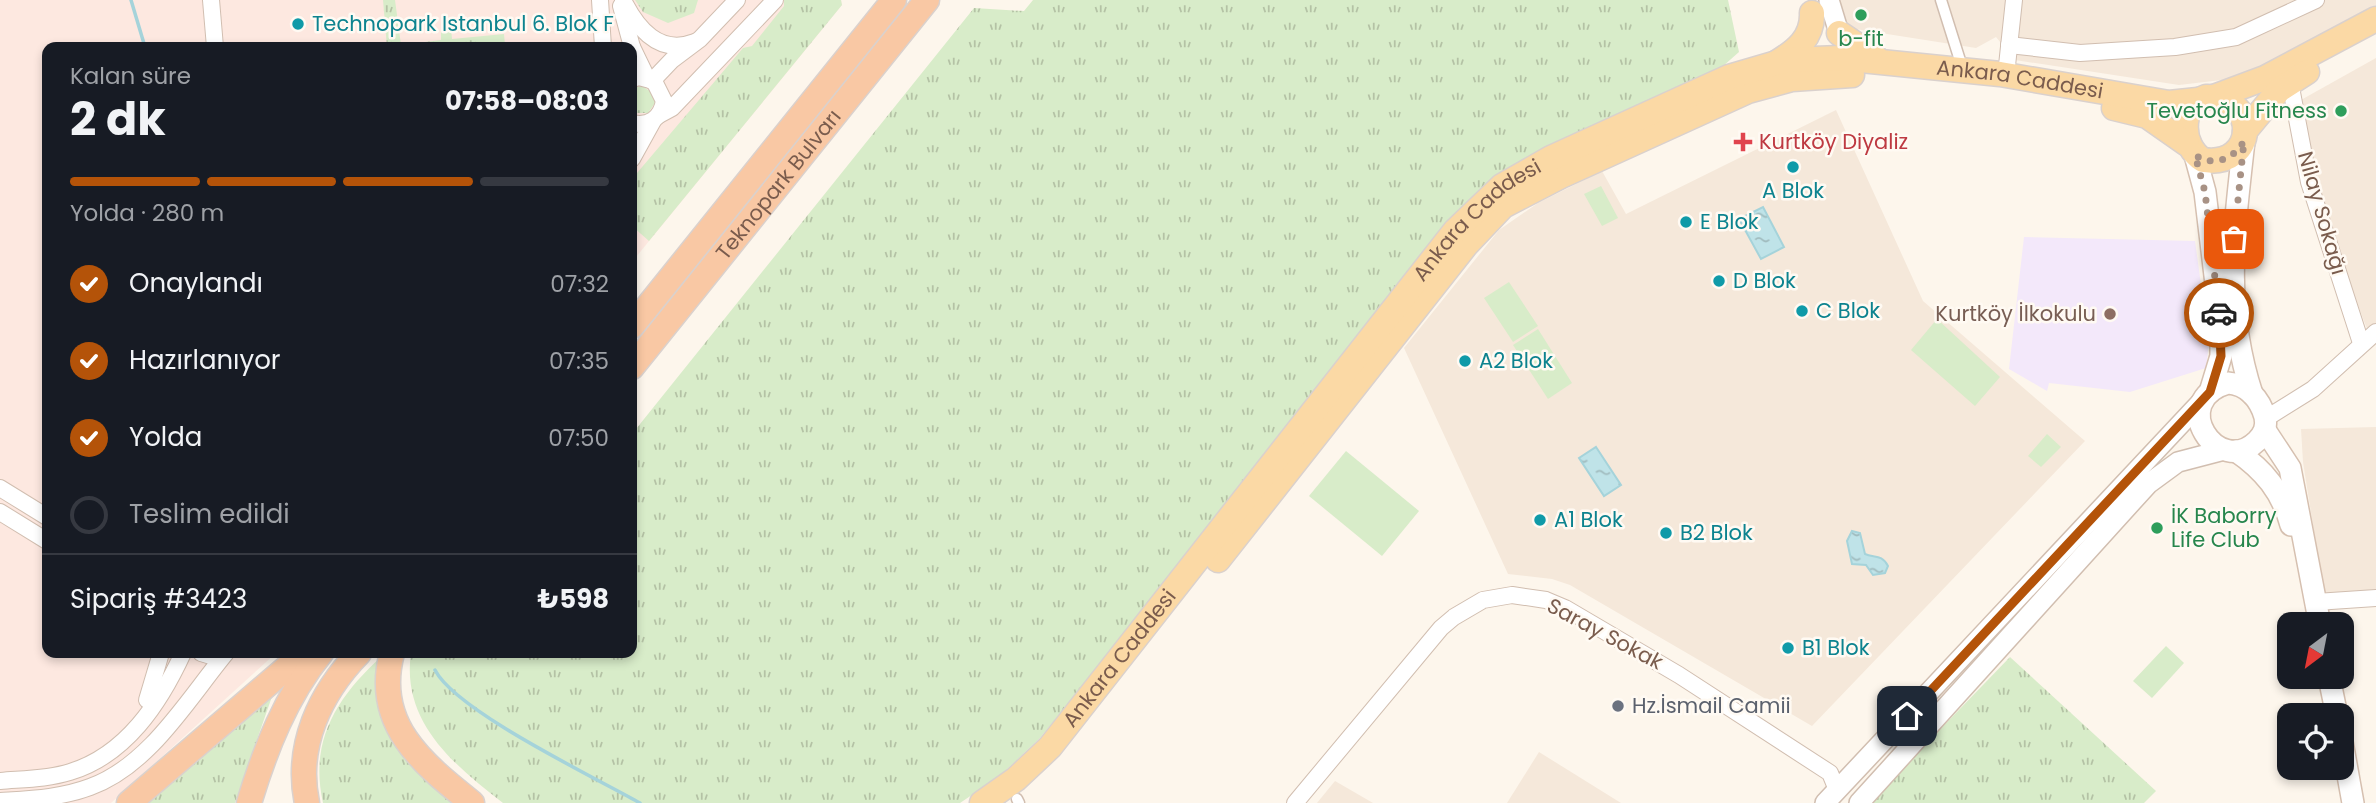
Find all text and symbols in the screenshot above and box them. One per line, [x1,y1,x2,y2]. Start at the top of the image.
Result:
marker: b-fit [1853,7,1869,23]
place label: Technopark Istanbul 6. Blok F [312,9,614,38]
marker: Technopark Istanbul 6. Blok F [290,16,306,32]
place label: b-fit [1838,24,1884,53]
street label: Ankara Caddesi [1935,53,2106,105]
text: Kalan süre [70,60,191,92]
text: 07:58–08:03 [445,83,609,119]
text: 2 dk [70,87,166,151]
place label: Tevetoğlu Fitness [2147,96,2327,125]
street label: Teknopark Bulvarı [709,103,848,266]
marker: Tevetoğlu Fitness [2333,103,2349,119]
place label: Kurtköy Diyaliz [1759,127,1908,156]
marker: Kurtköy Diyaliz [1733,132,1753,152]
street label: Nilay Sokağı [2291,148,2354,278]
street label: Ankara Caddesi [1406,152,1546,287]
marker: A Blok [1785,159,1801,175]
place label: A Blok [1762,176,1824,205]
text: Yolda · 280 m [70,197,224,229]
place label: E Blok [1700,207,1759,236]
pin [2204,209,2264,269]
marker: E Blok [1678,214,1694,230]
icon: bag [2215,220,2253,258]
icon: check [70,265,108,303]
text: Onaylandı [129,265,263,301]
place label: D Blok [1733,266,1796,295]
text: 07:32 [550,268,609,300]
marker: D Blok [1711,273,1727,289]
courier [2184,278,2254,348]
icon: car [2200,294,2238,332]
place label: C Blok [1816,296,1880,325]
place label: Kurtköy İlkokulu [1935,299,2096,328]
marker: C Blok [1794,303,1810,319]
marker: Kurtköy İlkokulu [2102,306,2118,322]
icon: check [70,342,108,380]
text: Hazırlanıyor [129,342,280,378]
text: 07:35 [549,345,609,377]
place label: A2 Blok [1479,346,1553,375]
marker: A2 Blok [1457,353,1473,369]
icon: check [70,419,108,457]
text: Yolda [129,419,202,455]
text: 07:50 [548,422,609,454]
text: Teslim edildi [129,496,290,532]
place label: İK Baborry Life Club [2171,501,2277,554]
place label: A1 Blok [1554,505,1623,534]
marker: A1 Blok [1532,512,1548,528]
place label: B2 Blok [1680,518,1753,547]
marker: İK Baborry Life Club [2149,520,2165,536]
marker: B2 Blok [1658,525,1674,541]
text: Sipariş #3423 [70,581,247,617]
text: ₺598 [538,581,609,617]
street label: Ankara Caddesi [1056,583,1183,733]
street label: Saray Sokak [1542,591,1669,676]
north arrow [2277,612,2354,690]
map controls [2277,612,2354,780]
place label: B1 Blok [1802,633,1870,662]
marker: B1 Blok [1780,640,1796,656]
pin [1877,686,1937,746]
place label: Hz.İsmail Camii [1632,691,1791,720]
icon: home [1888,697,1926,735]
marker: Hz.İsmail Camii [1610,698,1626,714]
button: locate [2277,703,2354,780]

